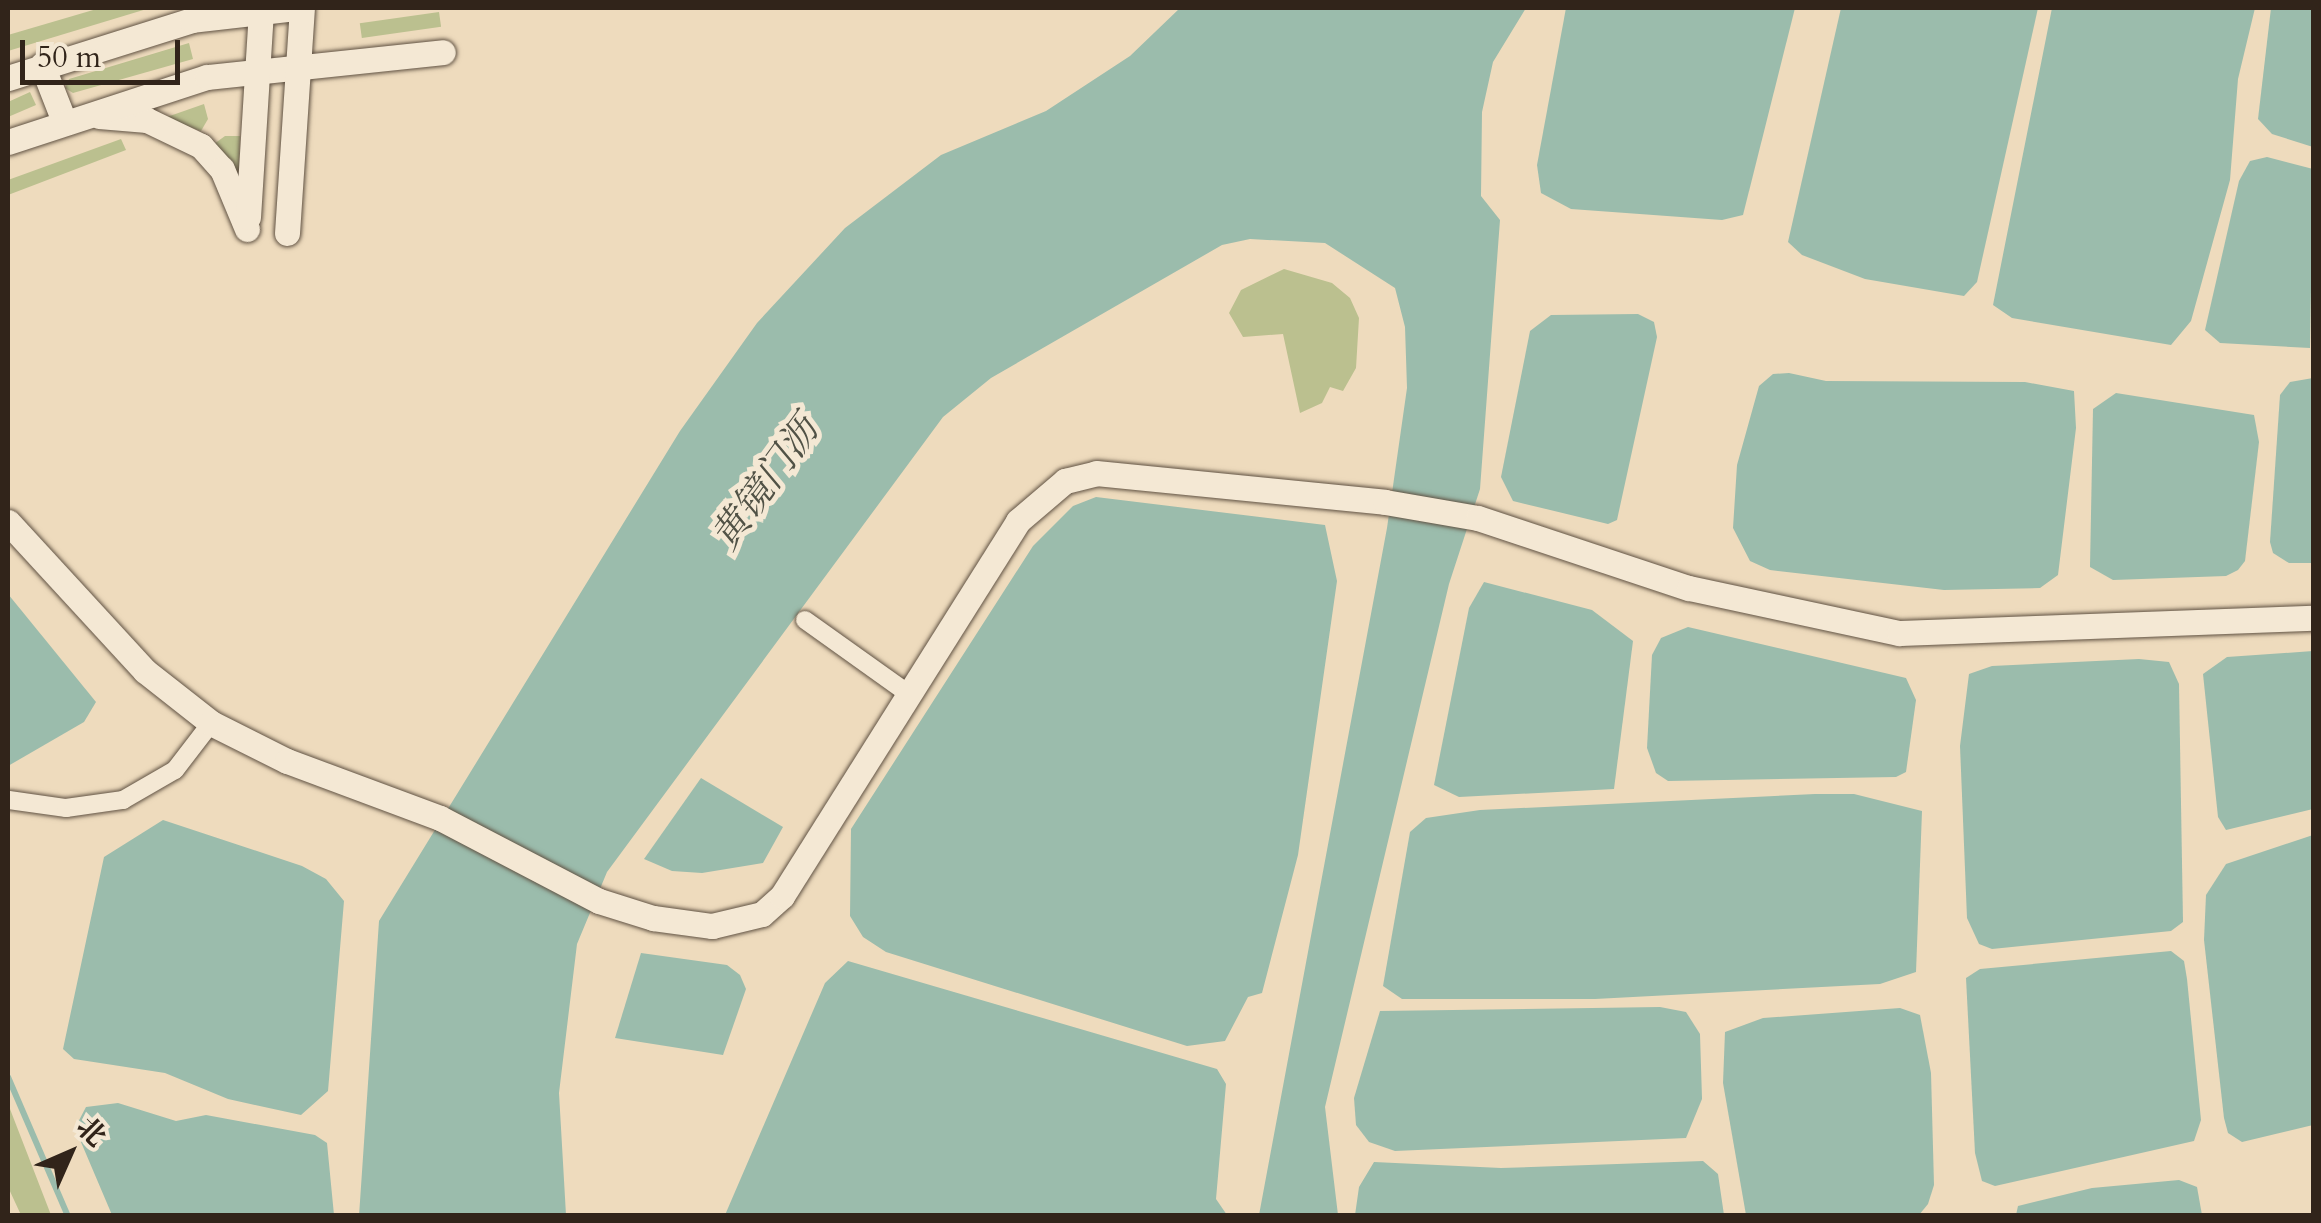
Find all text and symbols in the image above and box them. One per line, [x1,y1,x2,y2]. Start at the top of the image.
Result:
scale bar [25,20,185,82]
text: 50 m [37,37,101,78]
water label: 黄镜门沥 [703,409,829,559]
north arrow [20,1103,120,1203]
text: 北 [68,1108,115,1155]

